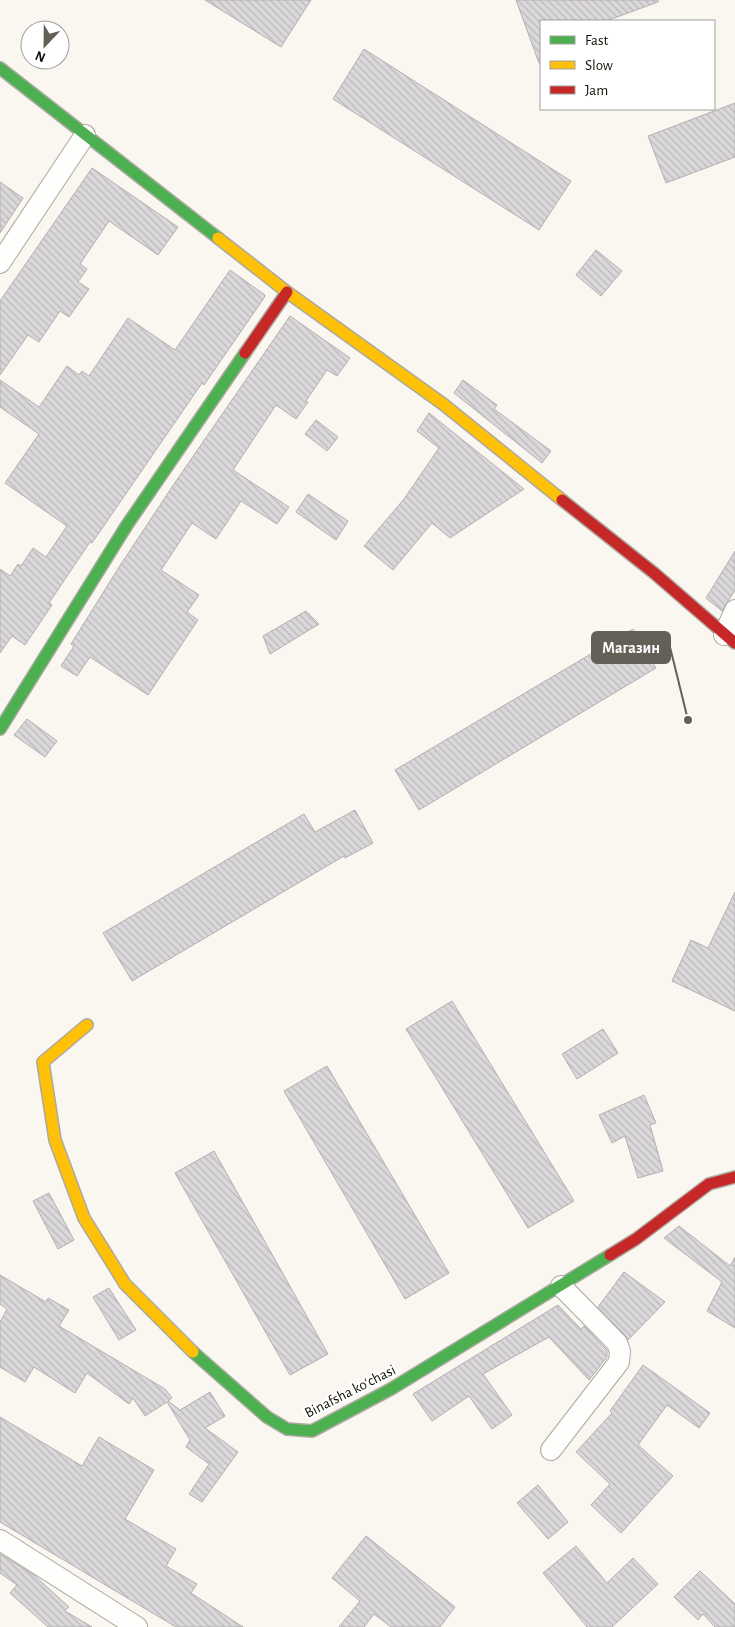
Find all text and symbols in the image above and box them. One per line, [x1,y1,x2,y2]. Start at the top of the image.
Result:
north arrow [20,20,70,70]
legend [540,20,715,110]
text: Fast [585,33,609,48]
text: N [33,48,48,64]
text: Slow [585,58,613,73]
text: Jam [585,83,608,98]
callout: Магазин [592,632,670,663]
text: Магазин [602,640,660,656]
street label: Binafsha koʻchasi [302,1362,398,1421]

